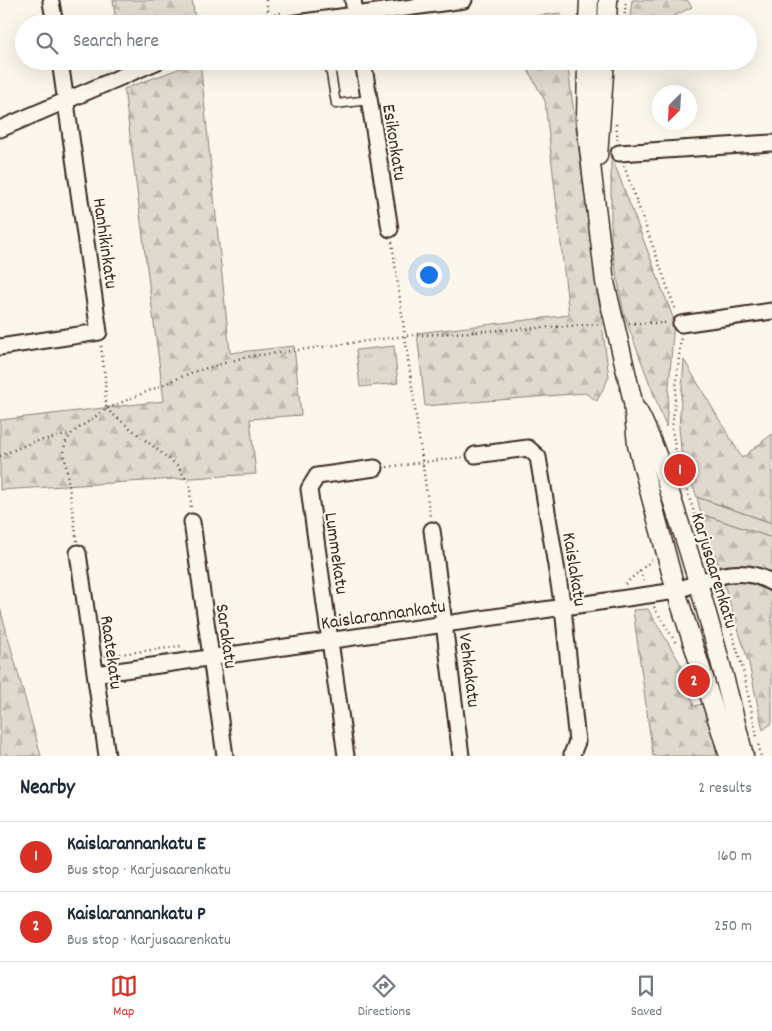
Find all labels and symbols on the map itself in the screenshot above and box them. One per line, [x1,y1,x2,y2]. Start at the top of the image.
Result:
north arrow [652,85,697,130]
street label: Esikonkatu [373,102,412,183]
street label: Hanhikinkatu [84,196,123,291]
your location [416,262,442,288]
pin: 1 [664,451,696,489]
street label: Karjusaarenkatu [682,510,743,632]
street label: Lummekatu [315,511,354,596]
street label: Kaislakatu [553,531,592,608]
street label: Kaislarannankatu [319,594,448,639]
street label: Sarakatu [207,602,242,671]
street label: Raatekatu [91,614,128,691]
street label: Vehkakatu [450,632,485,709]
pin: 2 [678,662,710,700]

